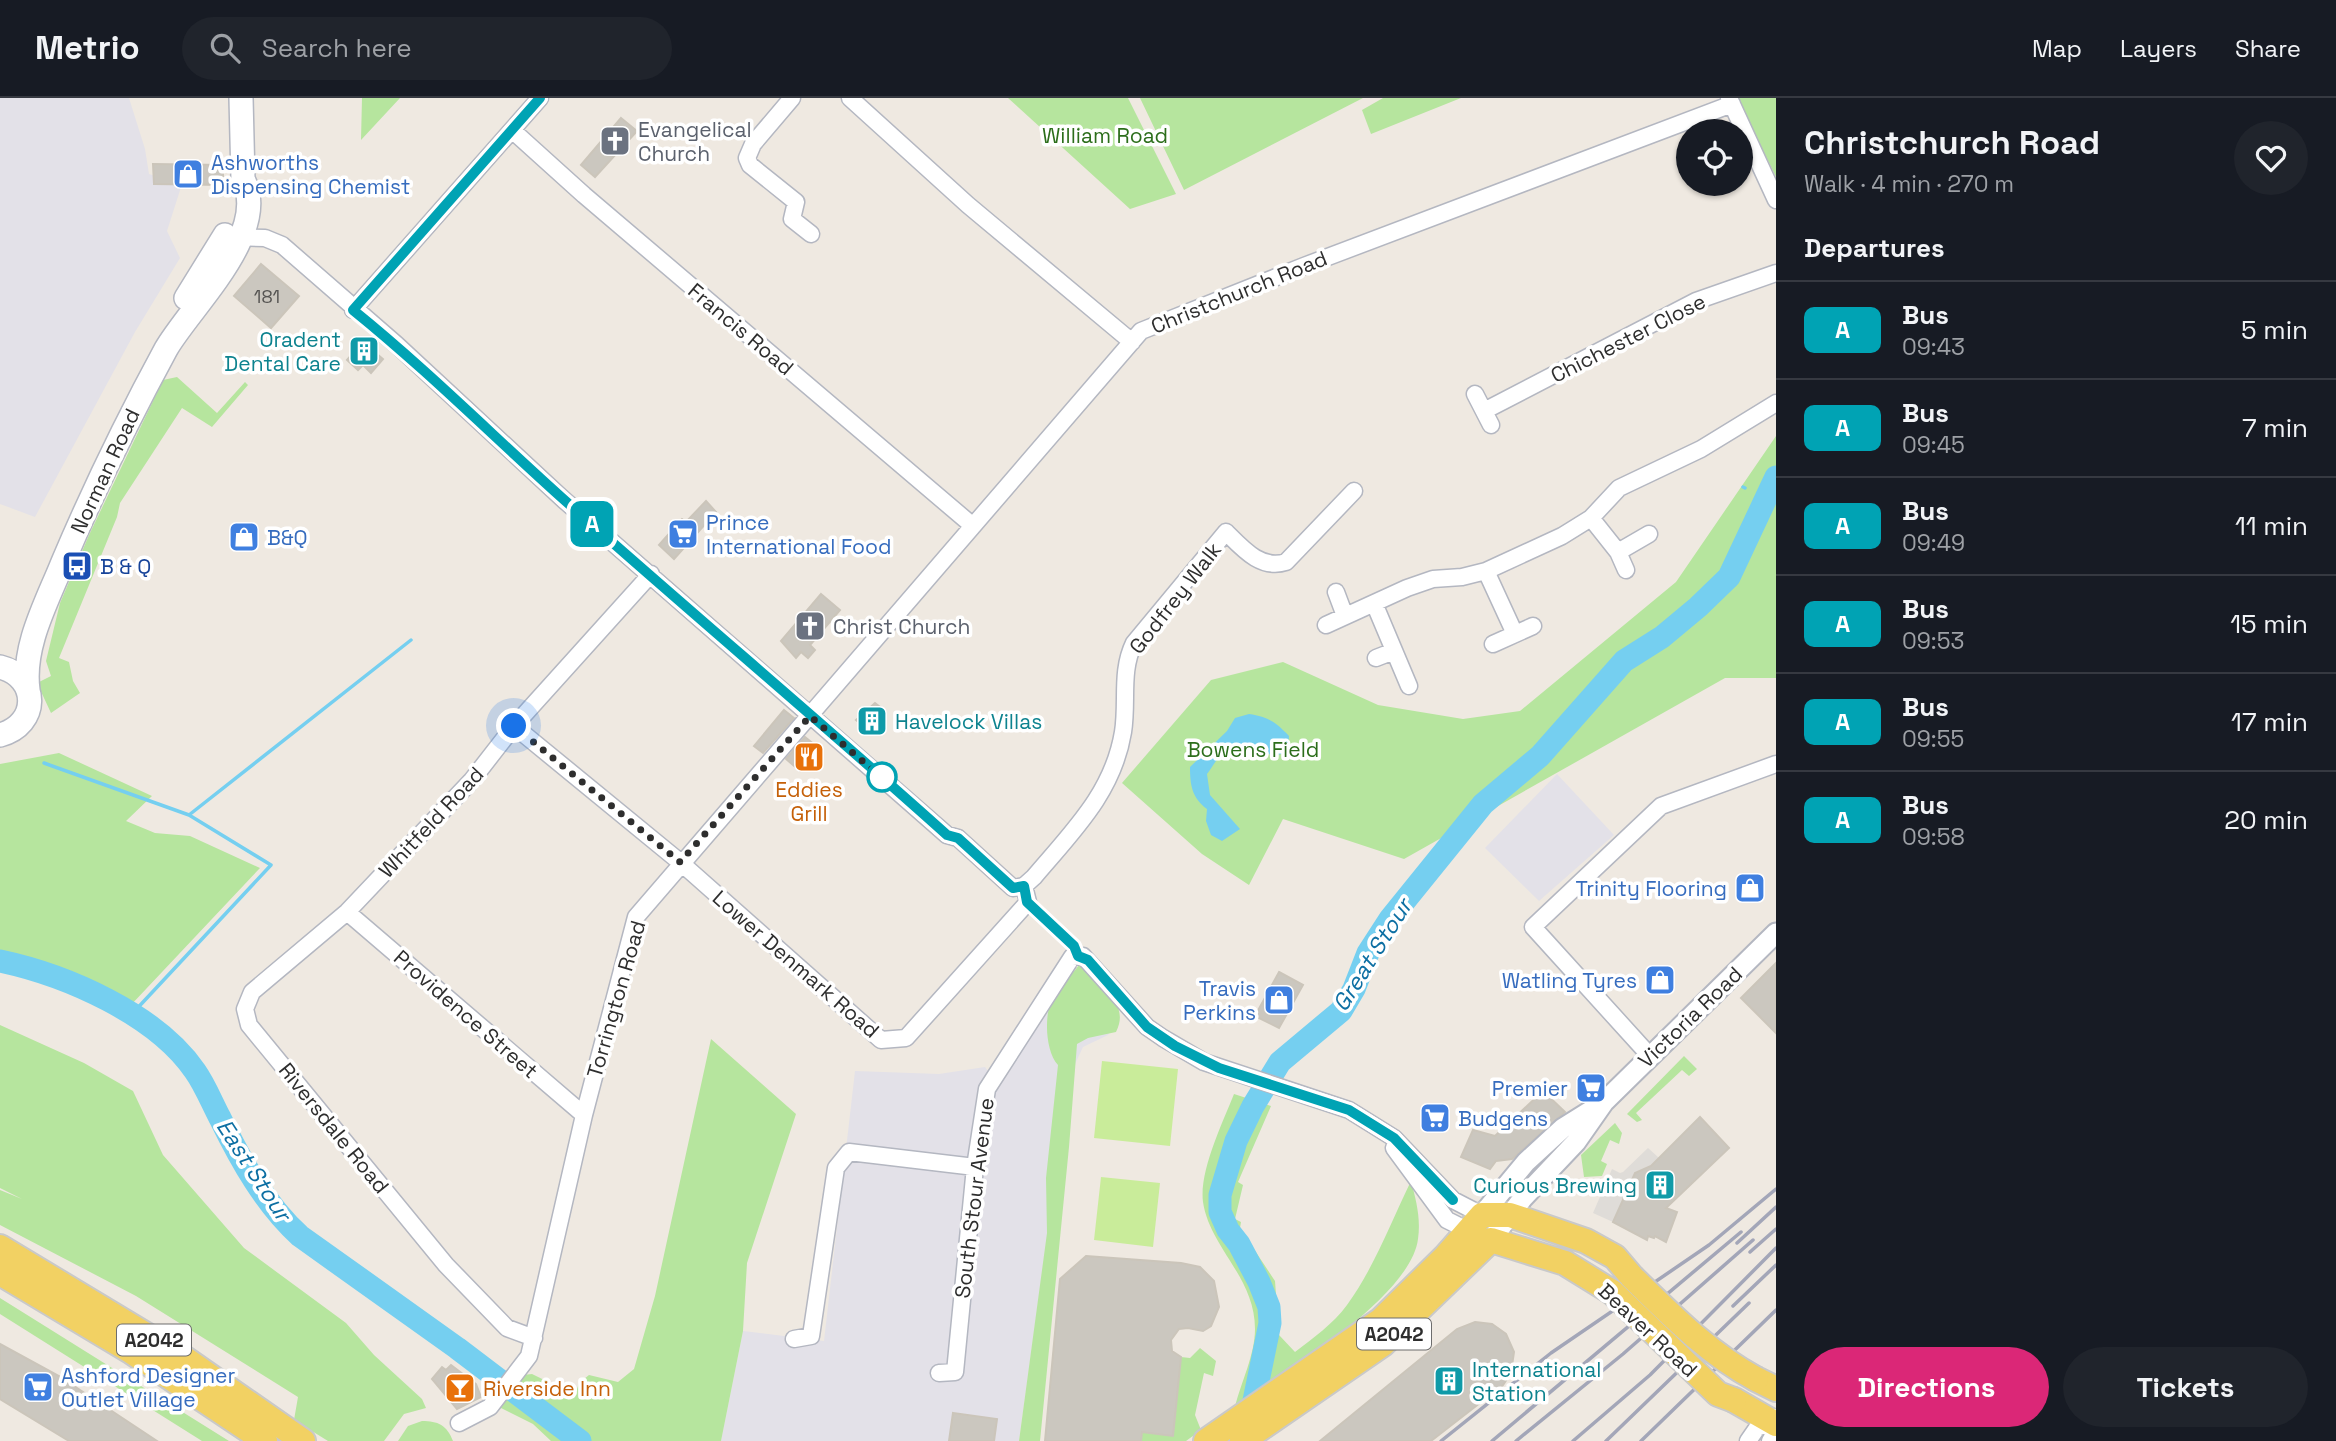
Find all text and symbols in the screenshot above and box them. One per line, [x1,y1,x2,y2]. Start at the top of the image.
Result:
search box [182,17,672,80]
text: Metrio [35,27,140,69]
icon: search [206,29,244,67]
text: Search here [262,31,412,65]
text: Map [2032,33,2082,64]
text: Layers [2120,33,2197,64]
text: Share [2235,33,2301,64]
place label: Evangelical Church [638,116,752,167]
map controls [1676,119,1753,196]
button: locate [1676,119,1753,196]
button: heart [2234,121,2308,195]
park label: William Road [1042,122,1168,149]
text: Christchurch Road [1804,122,2100,164]
church icon: Evangelical Church [598,124,632,158]
place label: Ashworths Dispensing Chemist [211,149,410,200]
shop icon: Ashworths Dispensing Chemist [171,157,205,191]
text: Walk · 4 min · 270 m [1804,169,2014,199]
text: Departures [1804,231,1945,265]
street label: Christchurch Road [1147,244,1331,340]
street label: Francis Road [683,277,799,381]
house number: 181 [254,285,280,308]
street label: Chichester Close [1546,287,1710,389]
text: Bus [1902,298,1949,332]
text: 5 min [2241,313,2308,347]
text: A [1835,314,1850,345]
place label: Oradent Dental Care [224,326,341,377]
text: 09:43 [1902,332,1965,362]
building icon: Oradent Dental Care [347,334,381,368]
text: Bus [1902,396,1949,430]
street label: Norman Road [64,404,146,538]
text: 7 min [2242,411,2308,445]
text: A [1835,412,1850,443]
text: 09:45 [1902,430,1965,460]
text: Bus [1902,494,1949,528]
line badge: A [569,501,615,547]
text: A [584,508,600,539]
place label: Prince International Food [706,509,892,560]
text: 11 min [2235,509,2308,543]
text: A [1835,510,1850,541]
supermarket icon: Prince International Food [666,517,700,551]
shop icon: B&Q [227,520,261,554]
place label: B&Q [267,524,308,551]
text: 09:49 [1902,528,1965,558]
street label: Godfrey Walk [1123,537,1227,659]
bus stop icon: B & Q [60,549,94,583]
place label: B & Q [100,553,151,580]
text: Bus [1902,592,1949,626]
text: 15 min [2230,607,2308,641]
text: A [1835,608,1850,639]
church icon: Christ Church [793,609,827,643]
place label: Christ Church [833,613,970,640]
text: 09:53 [1902,626,1964,656]
text: Bus [1902,690,1949,724]
building icon: Havelock Villas [855,704,889,738]
text: 17 min [2231,705,2308,739]
text: A [1835,706,1850,737]
your location [496,708,531,743]
place label: Havelock Villas [895,708,1042,735]
text: 09:55 [1902,724,1964,754]
park label: Bowens Field [1187,736,1319,763]
restaurant icon: Eddies Grill [792,740,826,774]
street label: Whitfeld Road [373,761,489,883]
unlabelled marker [867,762,897,792]
place label: Eddies Grill [775,776,843,827]
text: Bus [1902,788,1949,822]
text: 20 min [2224,803,2308,837]
text: A [1835,804,1850,835]
text: 09:58 [1902,822,1965,852]
shop icon: Trinity Flooring [1733,871,1767,905]
place label: Trinity Flooring [1575,875,1727,902]
street label: Lower Denmark Road [707,884,885,1044]
water label: Great Stour [1326,891,1420,1017]
street label: Torrington Road [581,917,651,1081]
street label: Providence Street [388,944,544,1084]
street label: Victoria Road [1632,961,1748,1073]
shop icon: Watling Tyres [1643,963,1677,997]
place label: Watling Tyres [1502,967,1637,994]
place label: Travis Perkins [1183,975,1256,1026]
shop icon: Travis Perkins [1262,983,1296,1017]
street label: Riversdale Road [273,1057,395,1199]
supermarket icon: Premier [1574,1071,1608,1105]
place label: Premier [1492,1075,1568,1102]
street label: South Stour Avenue [948,1096,1000,1300]
supermarket icon: Budgens [1418,1101,1452,1135]
place label: Budgens [1458,1105,1548,1132]
water label: East Stour [210,1113,299,1229]
building icon: Curious Brewing [1643,1168,1677,1202]
place label: Curious Brewing [1473,1172,1637,1199]
street label: Beaver Road [1593,1277,1703,1383]
road number: A2042 [1357,1318,1431,1350]
road number: A2042 [117,1324,191,1356]
button: Directions [1804,1347,2049,1427]
button: Tickets [2063,1347,2308,1427]
place label: International Station [1472,1356,1602,1407]
place label: Ashford Designer Outlet Village [61,1362,235,1413]
building icon: International Station [1432,1364,1466,1398]
supermarket icon: Ashford Designer Outlet Village [21,1370,55,1404]
bar icon: Riverside Inn [443,1371,477,1405]
place label: Riverside Inn [483,1375,611,1402]

